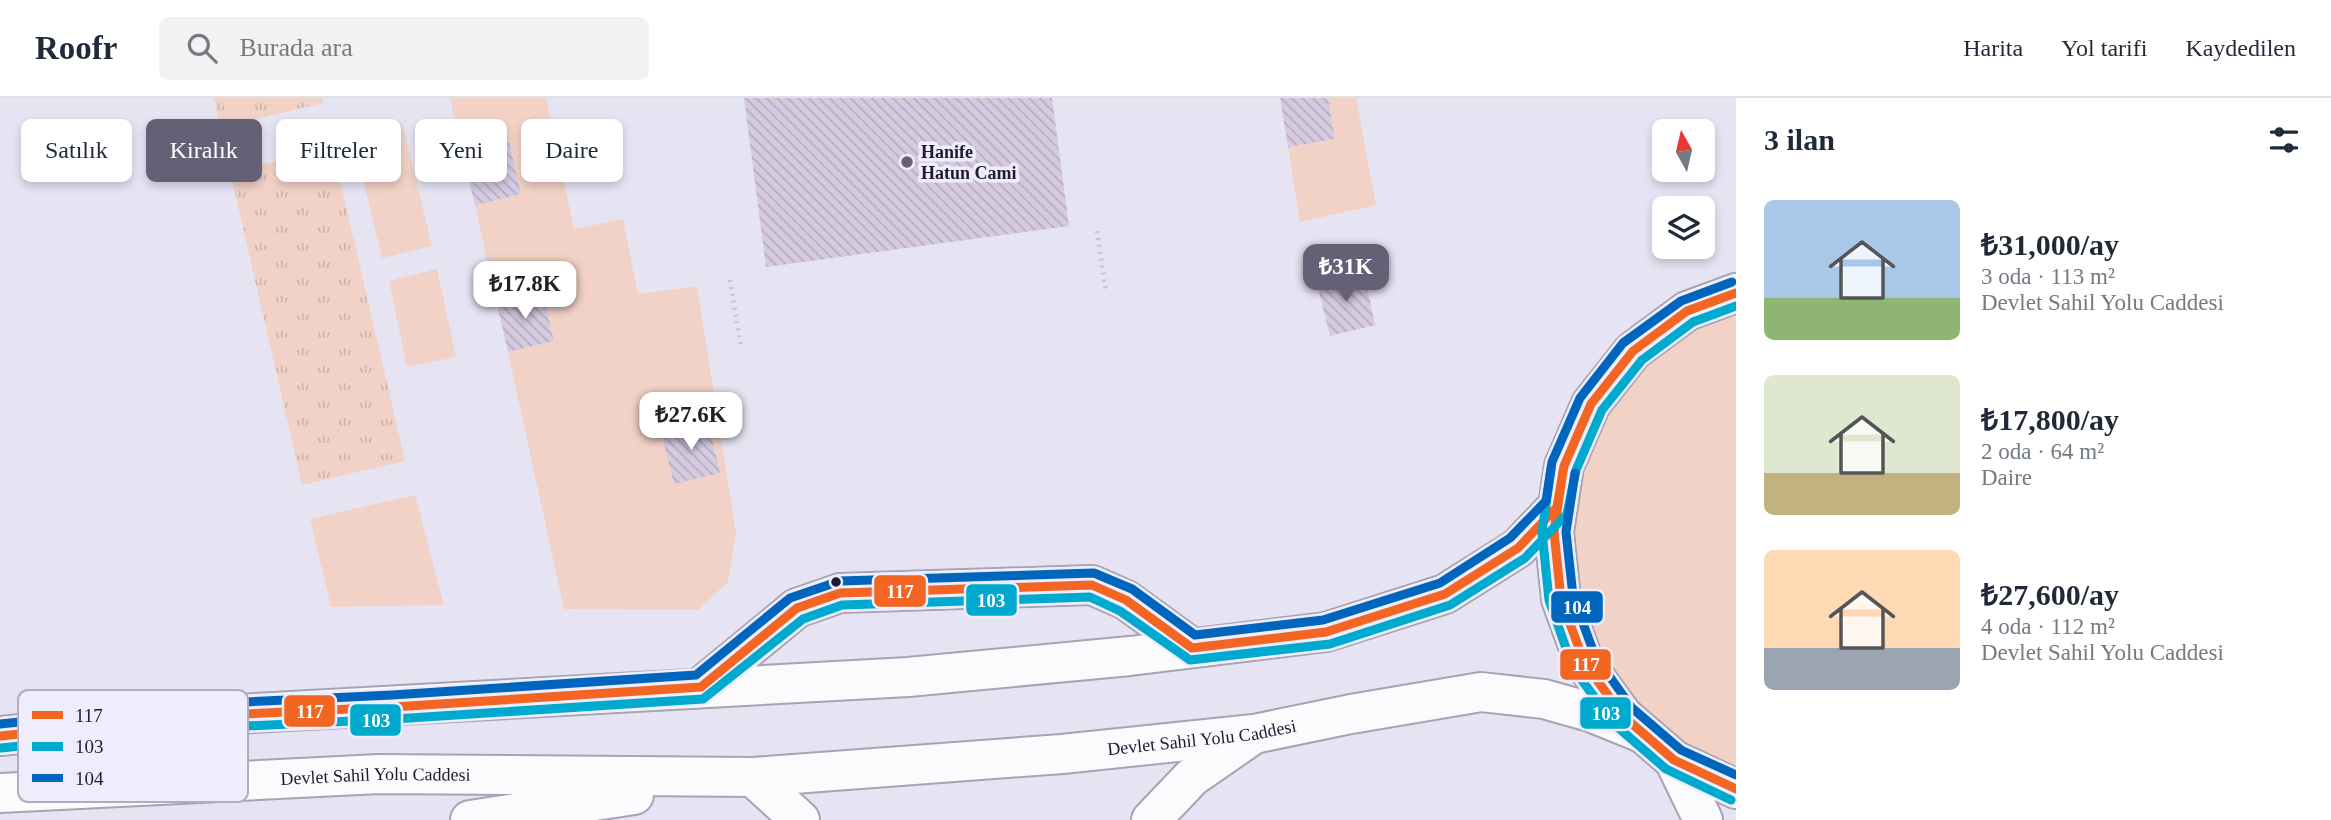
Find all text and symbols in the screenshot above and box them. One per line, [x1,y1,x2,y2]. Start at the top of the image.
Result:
search box [159,17,649,80]
icon: search [183,29,221,67]
text: Roofr [35,30,117,66]
text: Burada ara [239,33,353,62]
text: Harita [1963,35,2023,61]
text: Yol tarifi [2061,35,2147,61]
text: Kaydedilen [2185,35,2296,61]
chip: Satılık [21,119,132,182]
chip: Kiralık [146,119,262,182]
chip: Filtreler [276,119,401,182]
chip: Yeni [415,119,507,182]
chip: Daire [521,119,623,182]
north arrow [1652,119,1715,182]
map controls [1652,119,1715,259]
icon: filters [2265,121,2303,159]
text: 3 ilan [1764,123,1835,156]
place label: Hanife Hatun Cami [921,142,1017,183]
marker: Hanife Hatun Cami [899,154,915,170]
button: layers [1652,196,1715,259]
icon: home [1820,228,1904,312]
text: ₺31,000/ay [1981,228,2119,261]
pin: ₺31K [1305,244,1387,304]
text: ₺31K [1319,254,1373,279]
pin: ₺17.8K [468,262,582,321]
text: 3 oda · 113 m² [1981,264,2115,289]
text: ₺17.8K [489,271,561,296]
text: Devlet Sahil Yolu Caddesi [1981,290,2224,315]
pin: ₺27.6K [634,392,748,452]
text: ₺27.6K [655,402,727,427]
icon: home [1820,403,1904,487]
text: ₺17,800/ay [1981,403,2119,436]
text: 2 oda · 64 m² [1981,439,2104,464]
text: Daire [1981,465,2032,490]
line badge: 117 [873,574,927,608]
unlabelled marker [829,575,843,589]
icon: home [1820,578,1904,662]
text: ₺27,600/ay [1981,578,2119,611]
text: 117 [886,581,914,602]
line badge: 103 [965,583,1018,617]
text: 103 [977,590,1005,611]
line badge: 104 [1550,590,1604,624]
text: 104 [1563,597,1592,618]
text: 4 oda · 112 m² [1981,614,2115,639]
text: Devlet Sahil Yolu Caddesi [1981,640,2224,665]
line badge: 117 [1559,648,1612,681]
text: 117 [1572,654,1600,675]
legend [18,690,248,802]
line badge: 117 [283,694,336,728]
line badge: 103 [1579,696,1632,730]
text: 117 [296,701,324,722]
line badge: 103 [349,703,402,737]
text: 103 [1592,703,1620,724]
text: 117 [75,705,103,726]
text: 103 [362,710,390,731]
street label: Devlet Sahil Yolu Caddesi [1106,716,1298,759]
text: 103 [75,736,104,757]
street label: Devlet Sahil Yolu Caddesi [280,764,471,789]
text: 104 [75,768,104,789]

